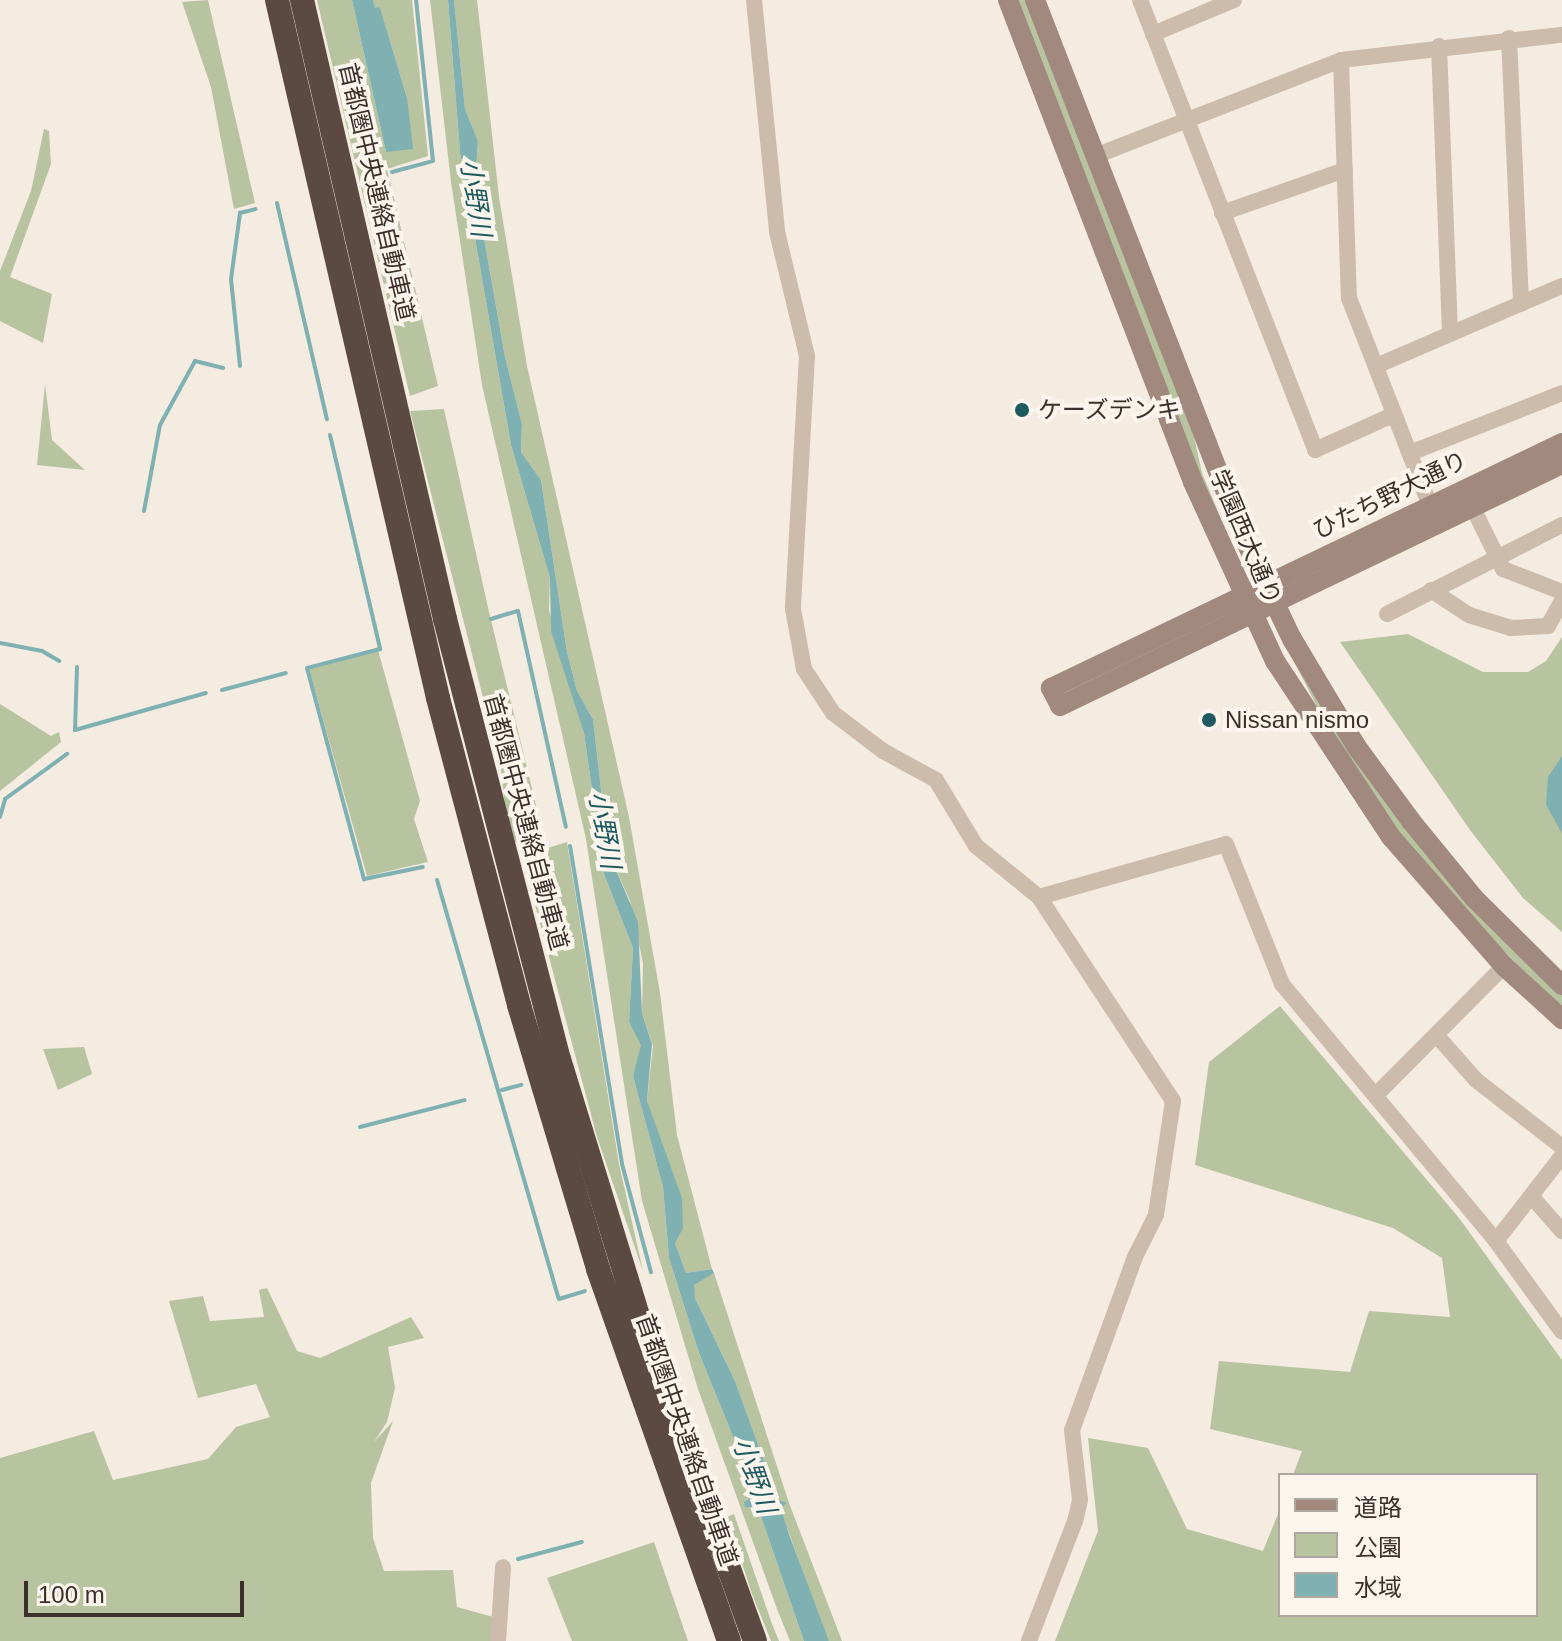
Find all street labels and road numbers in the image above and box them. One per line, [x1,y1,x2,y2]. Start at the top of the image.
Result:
street label: 首都圏中央連絡自動車道 [333,60,421,324]
street label: ひたち野大通り [1308,445,1472,545]
street label: 学園西大通り [1205,465,1287,609]
street label: 首都圏中央連絡自動車道 [478,691,574,953]
street label: 首都圏中央連絡自動車道 [630,1311,744,1569]

